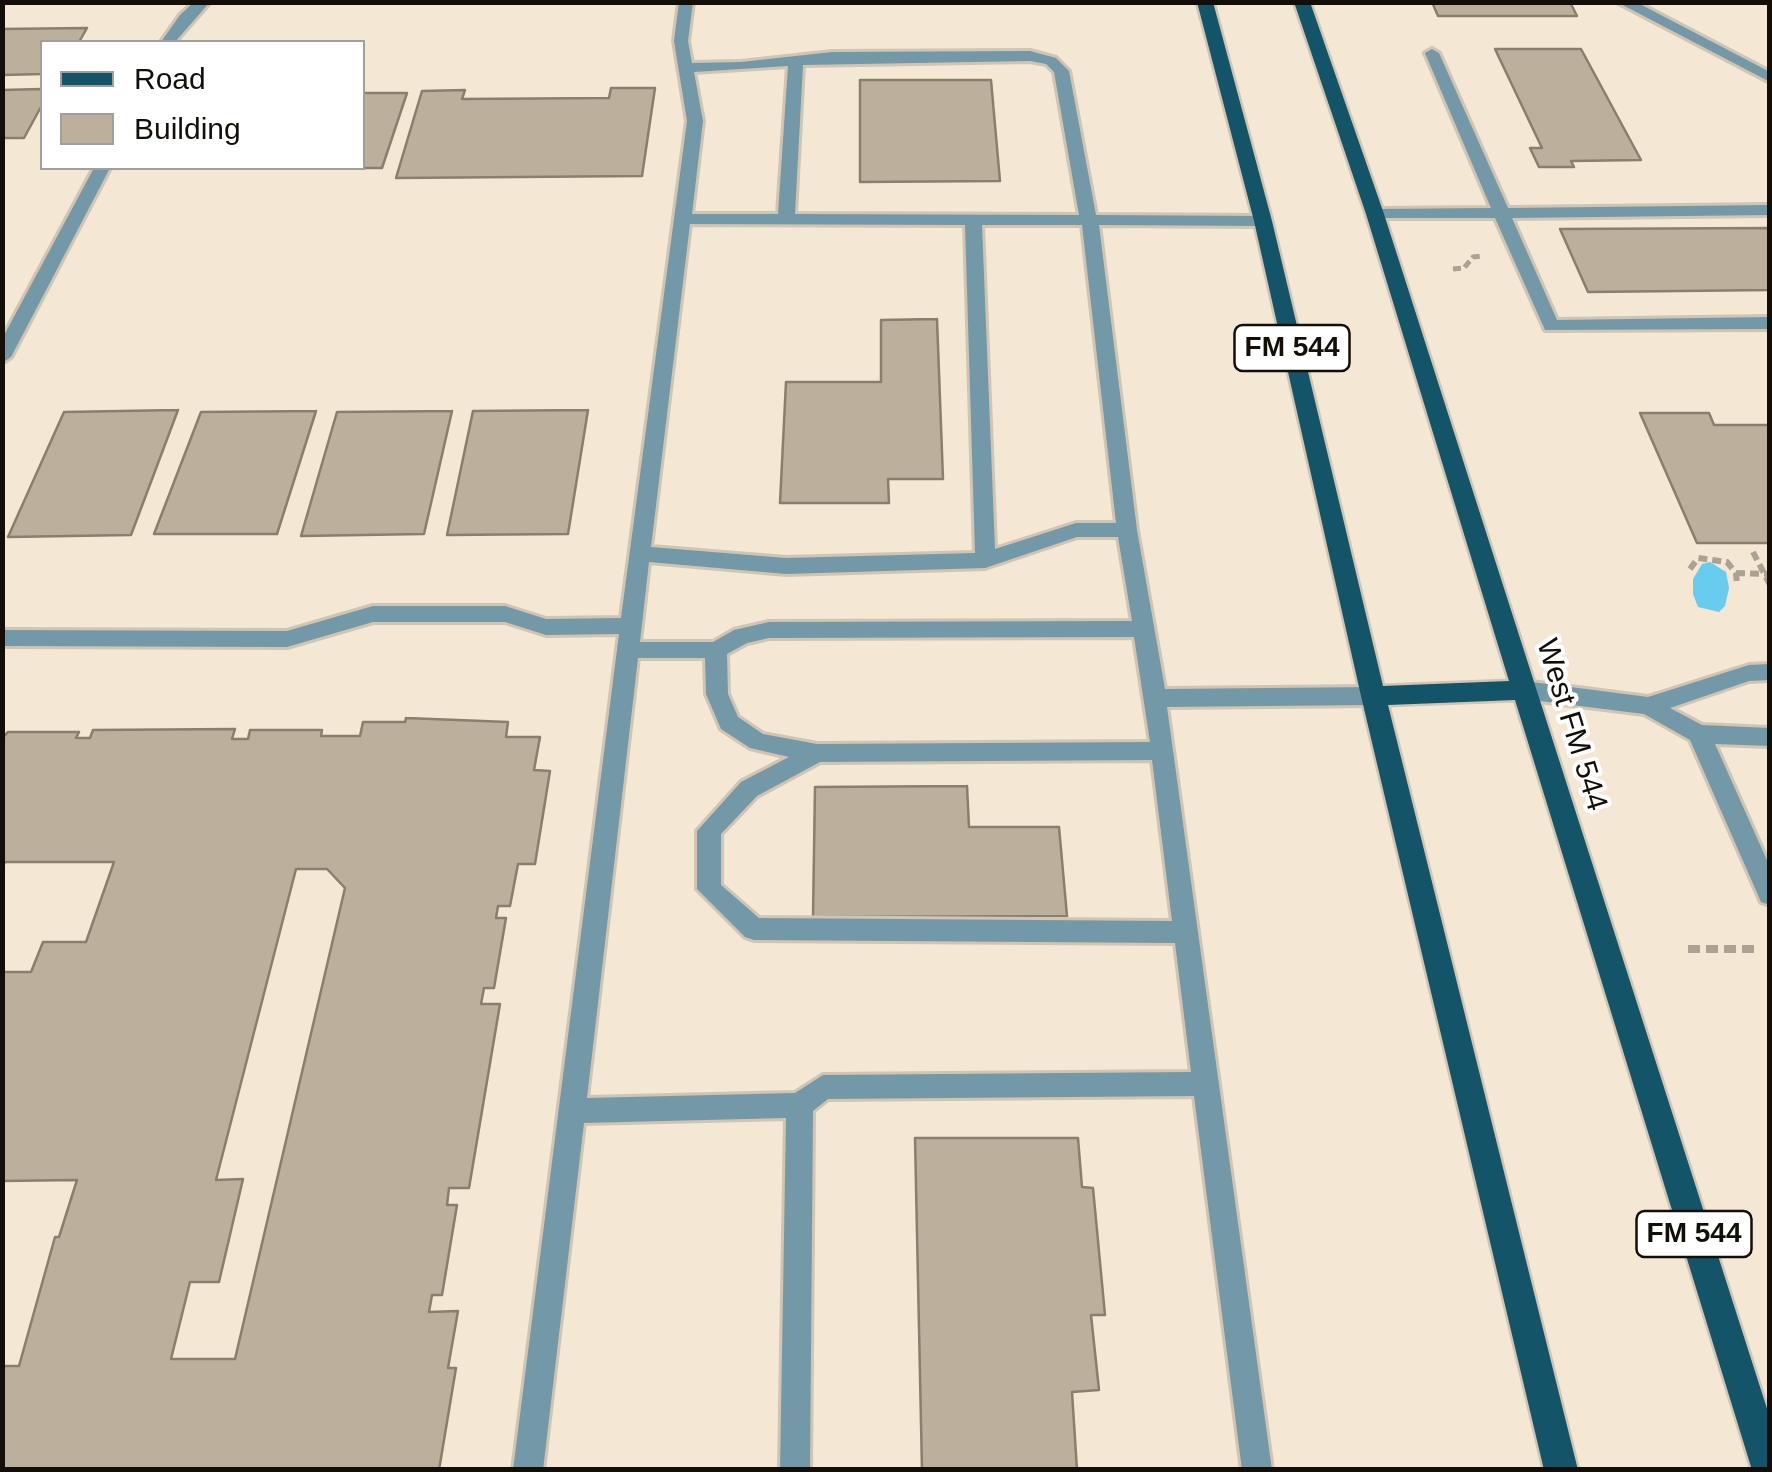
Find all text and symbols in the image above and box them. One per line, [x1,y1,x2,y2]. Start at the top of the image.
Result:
legend [40,40,365,170]
text: Road [134,62,206,95]
text: Building [134,112,241,145]
road number: FM 544 [1234,325,1350,371]
street label: West FM 544 [1528,635,1614,815]
road number: FM 544 [1636,1211,1752,1257]

